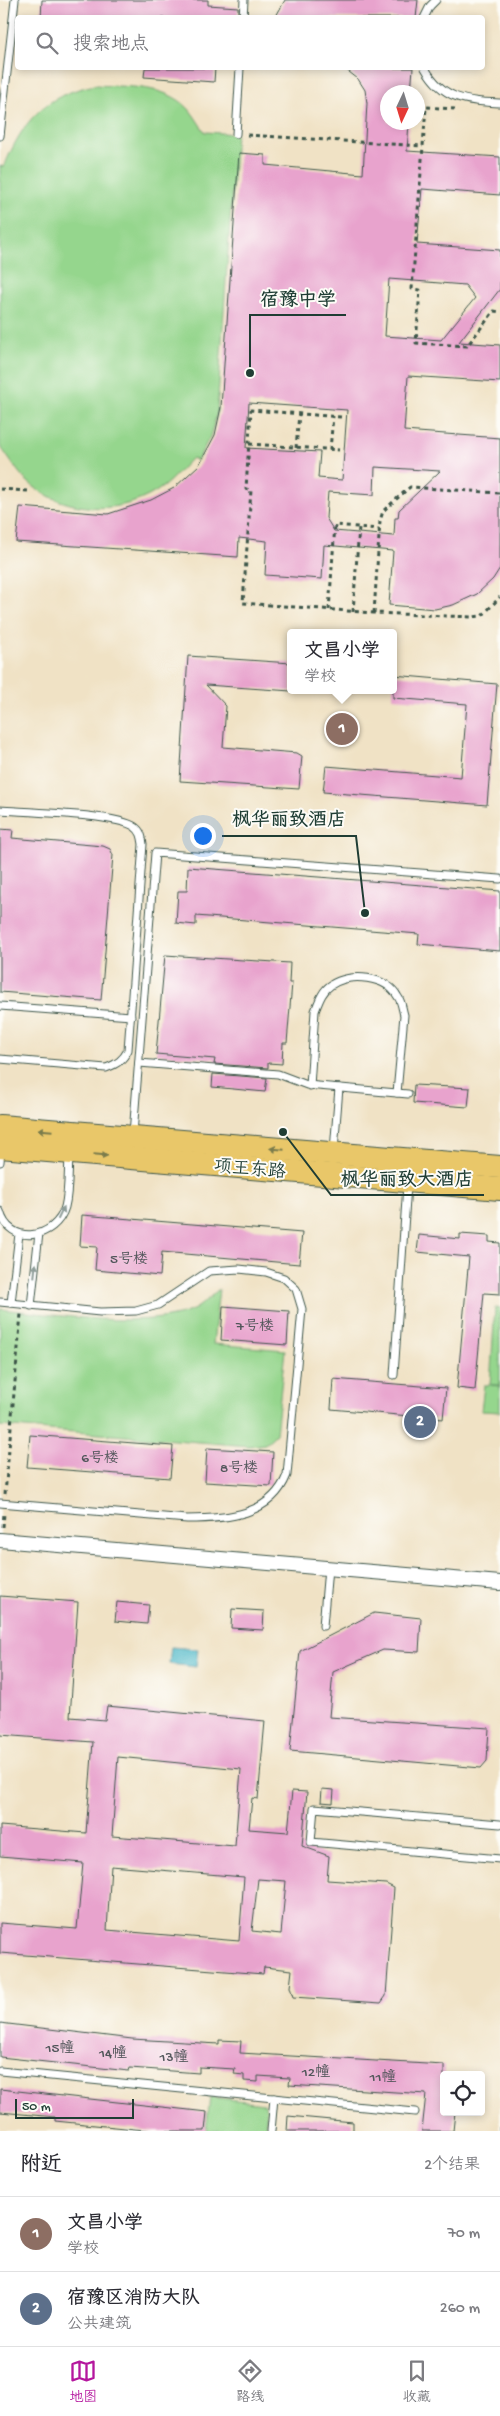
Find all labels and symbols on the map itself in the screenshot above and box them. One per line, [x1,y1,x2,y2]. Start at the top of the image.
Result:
north arrow [380,85,425,130]
callout: 宿豫中学 [250,281,346,315]
text: 宿豫中学 [260,289,336,313]
pin: 1 [326,710,358,748]
callout: 枫华丽致酒店 [222,802,356,836]
text: 枫华丽致酒店 [232,809,346,833]
your location [190,823,216,849]
one-way arrow [37,1126,53,1134]
one-way arrow [269,1145,285,1153]
one-way arrow [93,1152,109,1160]
street label: 项王东路 [213,1156,287,1184]
callout: 枫华丽致大酒店 [331,1161,484,1195]
text: 枫华丽致大酒店 [340,1169,474,1193]
one-way arrow [58,1206,66,1220]
house number: 5号楼 [110,1251,148,1269]
one-way arrow [31,1261,39,1277]
house number: 7号楼 [235,1318,274,1336]
pin: 2 [404,1403,436,1441]
house number: 6号楼 [81,1450,119,1468]
house number: 8号楼 [220,1460,258,1478]
house number: 15幢 [45,2040,74,2058]
house number: 14幢 [98,2045,127,2063]
house number: 13幢 [159,2049,188,2067]
house number: 12幢 [301,2064,330,2082]
house number: 11幢 [368,2069,397,2087]
scale bar [15,2096,134,2119]

